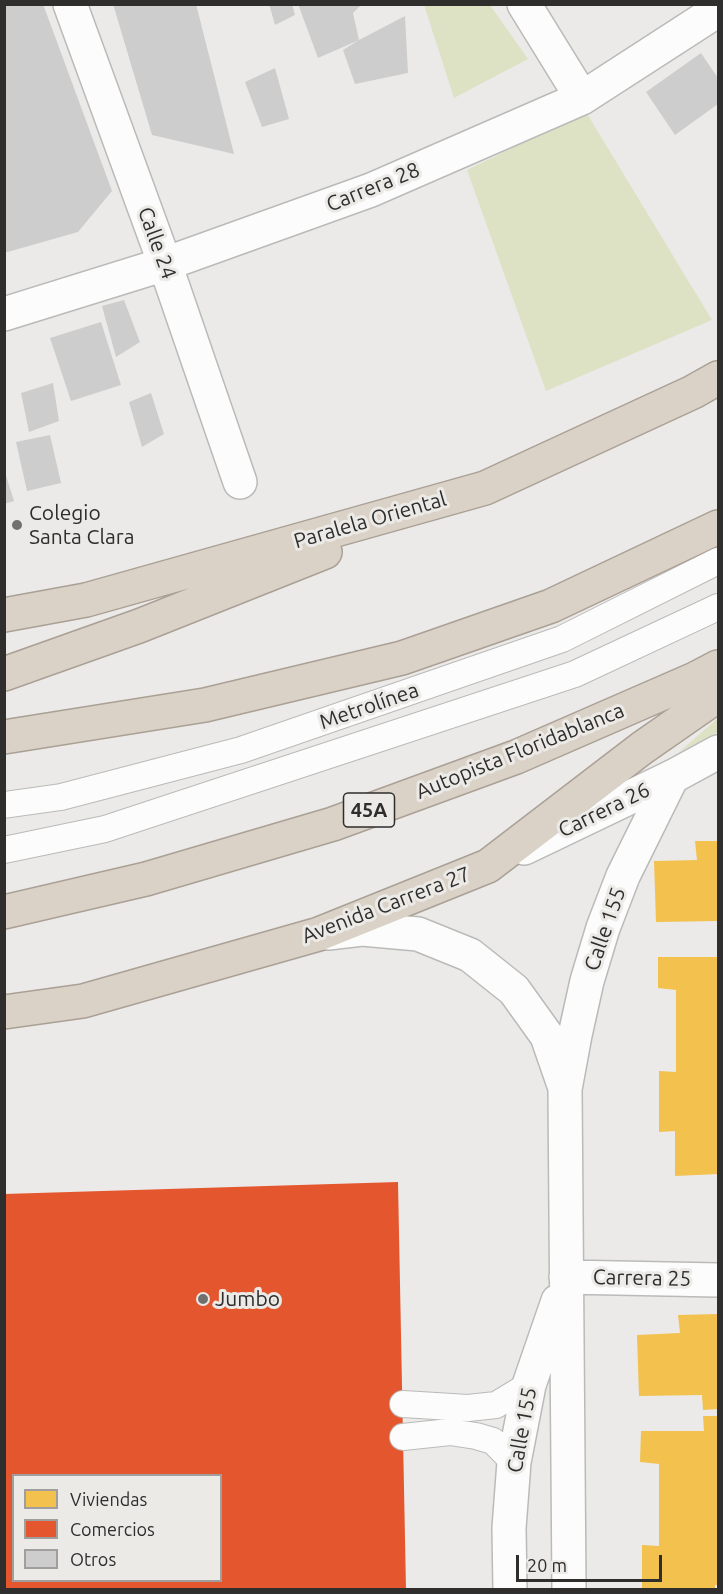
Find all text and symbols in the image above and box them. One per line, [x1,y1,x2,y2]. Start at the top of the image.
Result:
street label: Carrera 28 [323,157,423,217]
street label: Calle 24 [132,204,182,282]
street label: Paralela Oriental [291,486,449,554]
place label: Colegio Santa Clara [29,500,135,550]
marker: Colegio Santa Clara [10,518,24,532]
street label: Metrolínea [316,677,422,735]
street label: Autopista Floridablanca [412,698,628,804]
street label: Carrera 26 [554,777,654,843]
road number: 45A [344,793,394,827]
street label: Avenida Carrera 27 [298,861,474,949]
street label: Calle 155 [579,884,631,974]
street label: Carrera 25 [593,1265,691,1291]
place label: Jumbo [215,1286,280,1312]
marker: Jumbo [196,1292,210,1306]
street label: Calle 155 [502,1385,542,1475]
legend [12,1474,222,1582]
text: Viviendas [70,1489,147,1509]
text: Comercios [70,1519,155,1539]
scale bar [519,1543,664,1581]
text: Otros [70,1549,116,1569]
text: 20 m [527,1555,567,1575]

